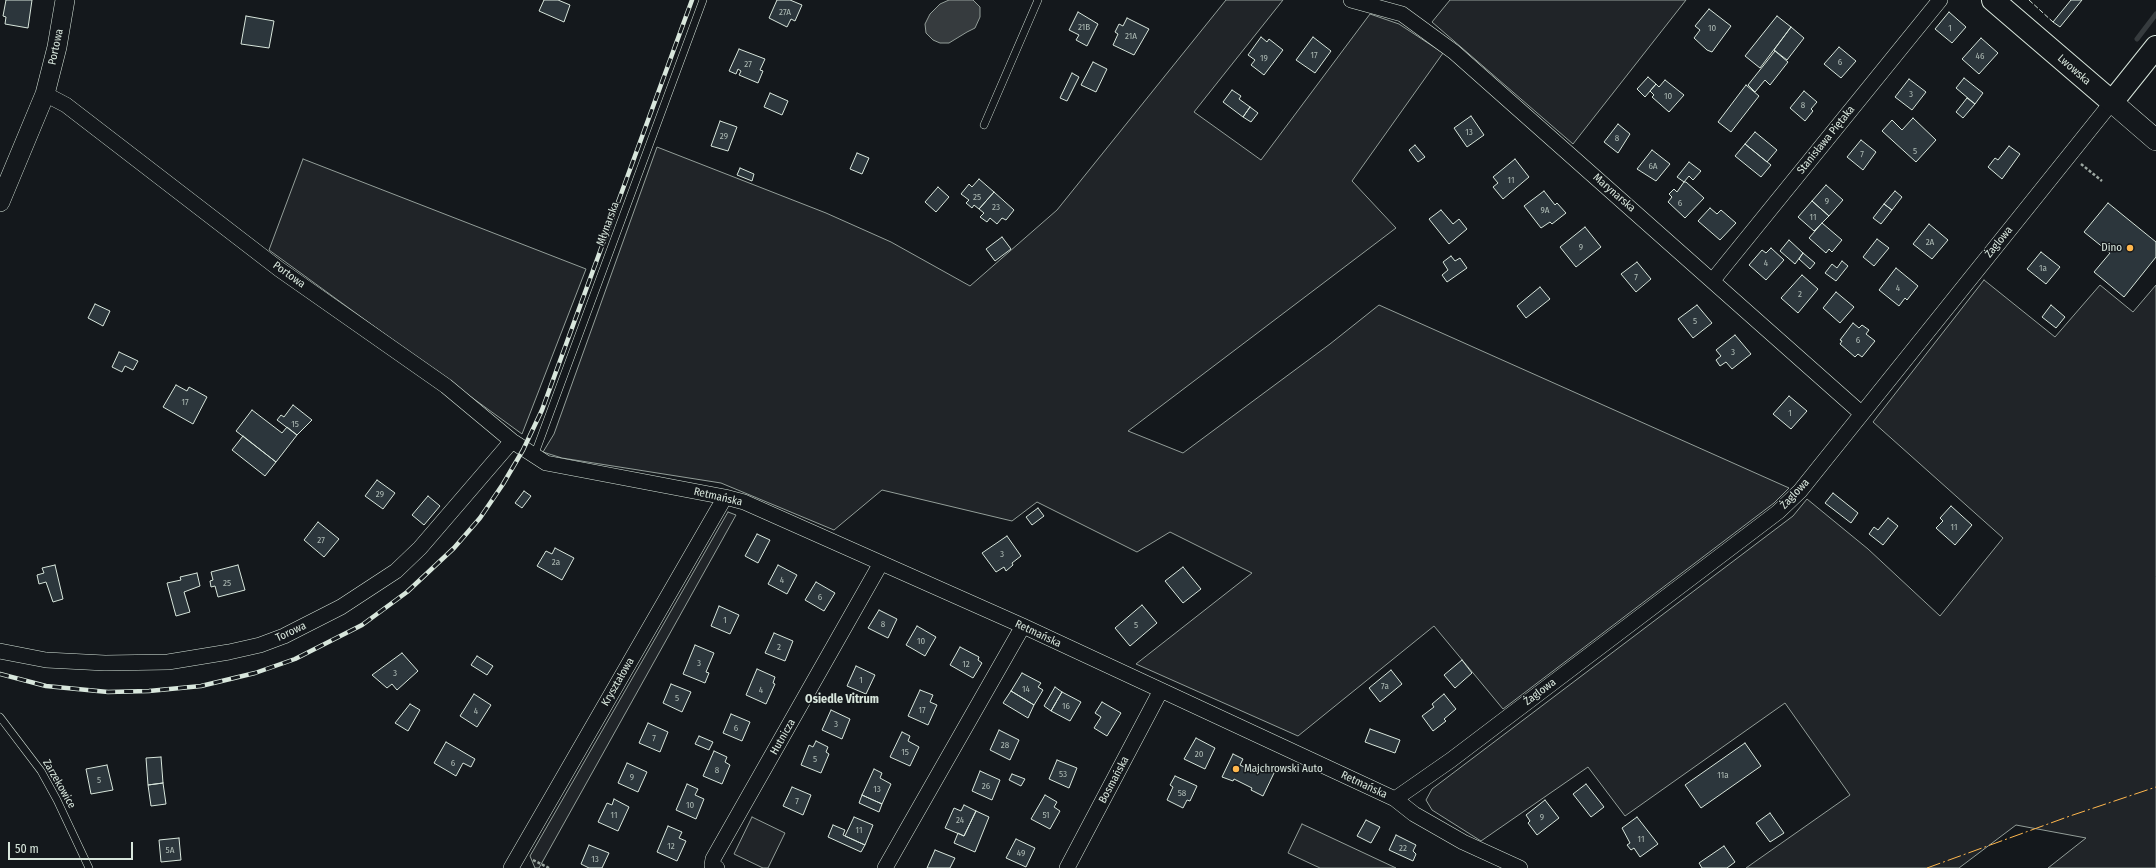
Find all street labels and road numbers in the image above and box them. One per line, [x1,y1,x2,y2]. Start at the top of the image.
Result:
street label: Portowa [46,28,66,66]
street label: Lwowska [2055,52,2093,88]
street label: Stanisława Piętaka [1794,103,1858,177]
street label: Marynarska [1590,171,1638,215]
street label: Młynarska [594,200,622,248]
street label: Żaglowa [1982,224,2016,260]
street label: Portowa [270,259,308,291]
street label: Żaglowa [1778,476,1812,512]
street label: Retmańska [692,485,744,509]
street label: Retmańska [1013,618,1063,650]
street label: Torowa [274,619,308,645]
street label: Kryształowa [599,655,637,709]
street label: Żaglowa [1521,676,1559,708]
street label: Hutnicza [768,717,798,757]
street label: Bosmańska [1096,754,1132,806]
street label: Zarzekowice [40,757,78,811]
street label: Retmańska [1339,769,1389,801]

